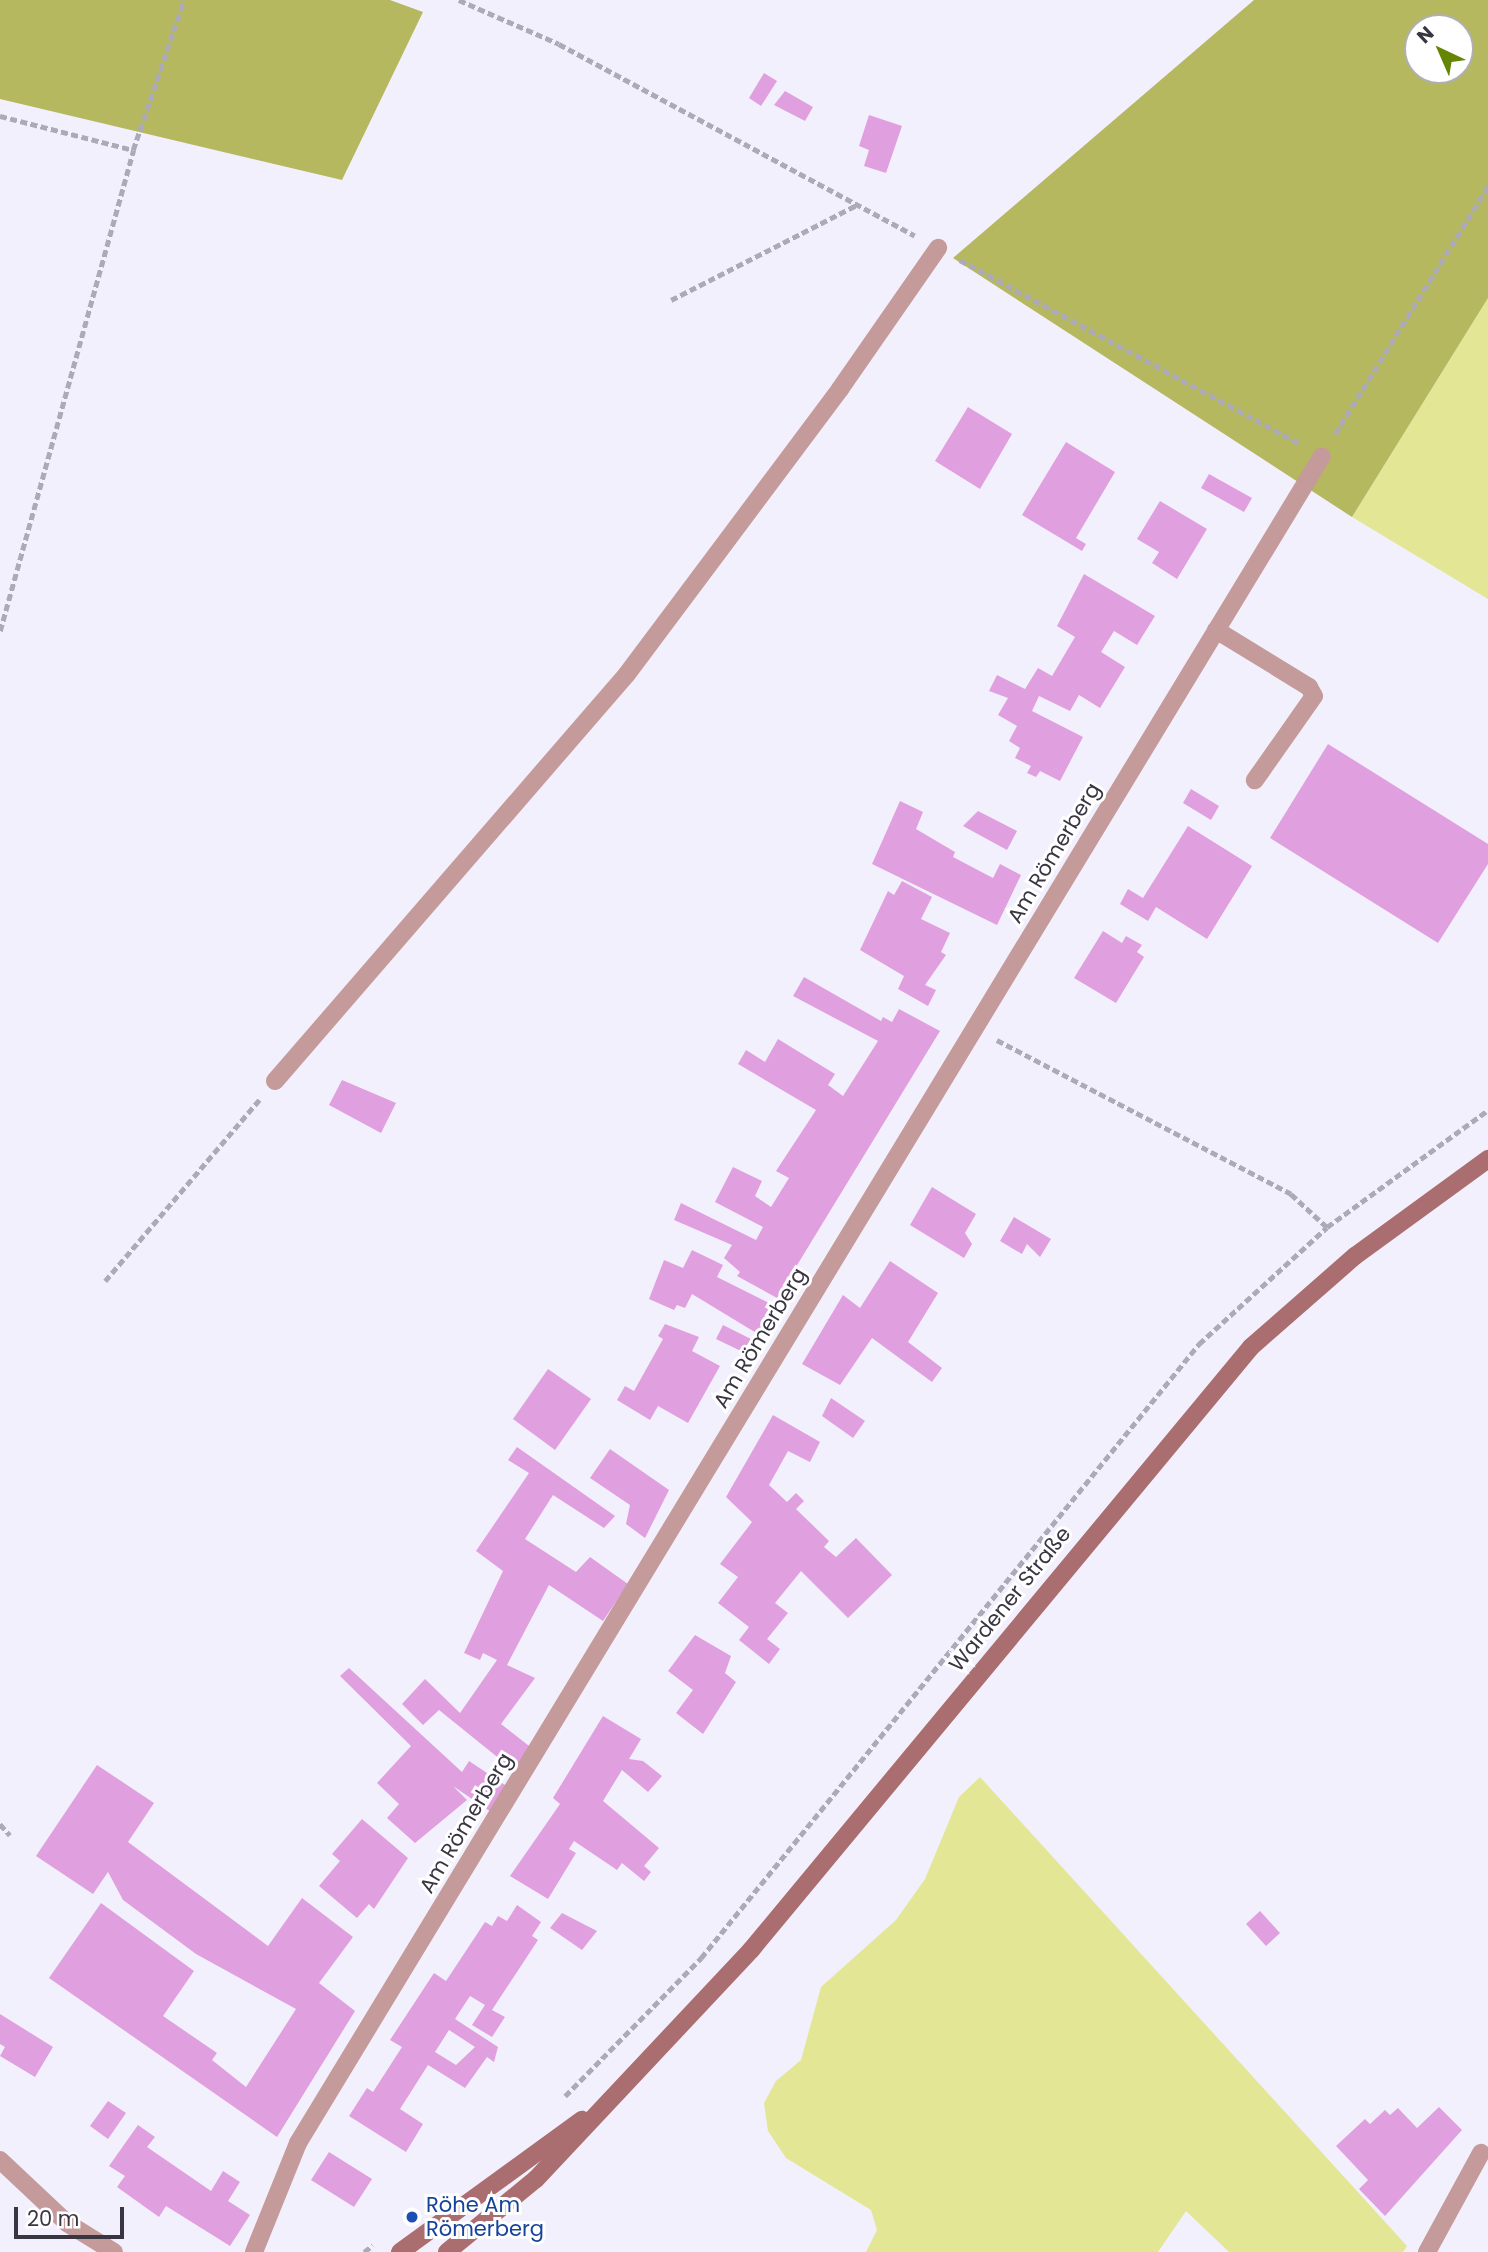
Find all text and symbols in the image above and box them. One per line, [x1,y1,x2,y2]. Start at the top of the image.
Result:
north arrow [1404,14,1474,84]
text: N [1411,20,1440,50]
street label: Am Römerberg [1002,778,1106,928]
street label: Am Römerberg [708,1263,812,1413]
street label: Wardener Straße [944,1522,1076,1676]
street label: Am Römerberg [414,1748,518,1898]
scale bar [18,2192,128,2236]
place label: Röhe Am Römerberg [426,2192,544,2242]
text: 20 m [27,2204,80,2233]
marker: Röhe Am Römerberg [404,2209,420,2225]

